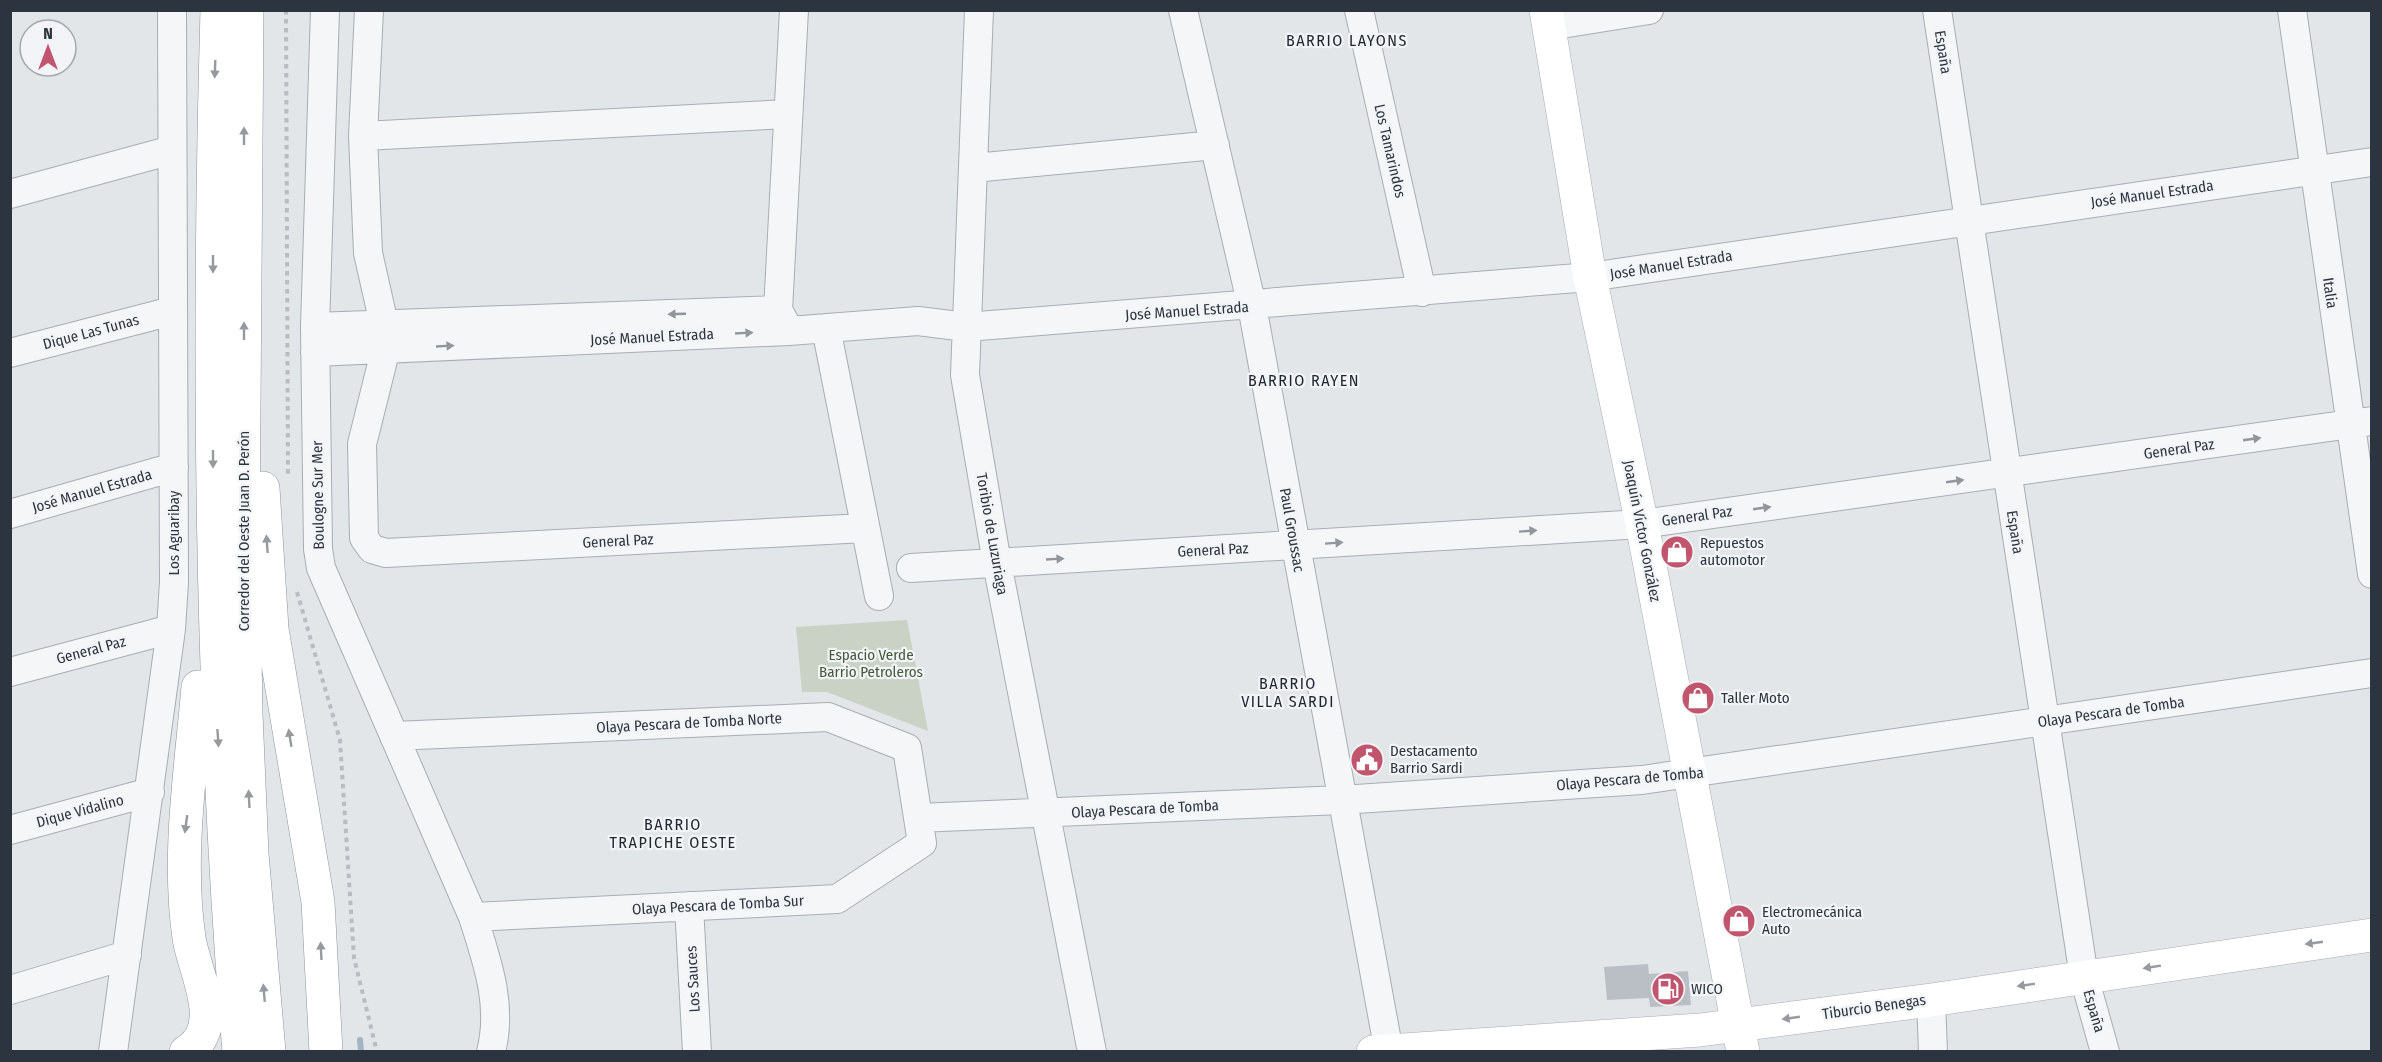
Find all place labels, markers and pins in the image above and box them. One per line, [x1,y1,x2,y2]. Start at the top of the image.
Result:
shop icon: Repuestos automotor [1659,534,1695,570]
place label: Repuestos automotor [1700,534,1766,569]
shop icon: Taller Moto [1680,680,1716,716]
place label: Taller Moto [1721,689,1790,707]
public building icon: Destacamento Barrio Sardi [1349,742,1385,778]
place label: Destacamento Barrio Sardi [1390,742,1478,777]
shop icon: Electromecánica Auto [1721,903,1757,939]
place label: Electromecánica Auto [1762,903,1862,938]
fuel station icon: WICO [1650,971,1686,1007]
place label: WICO [1691,980,1723,998]

